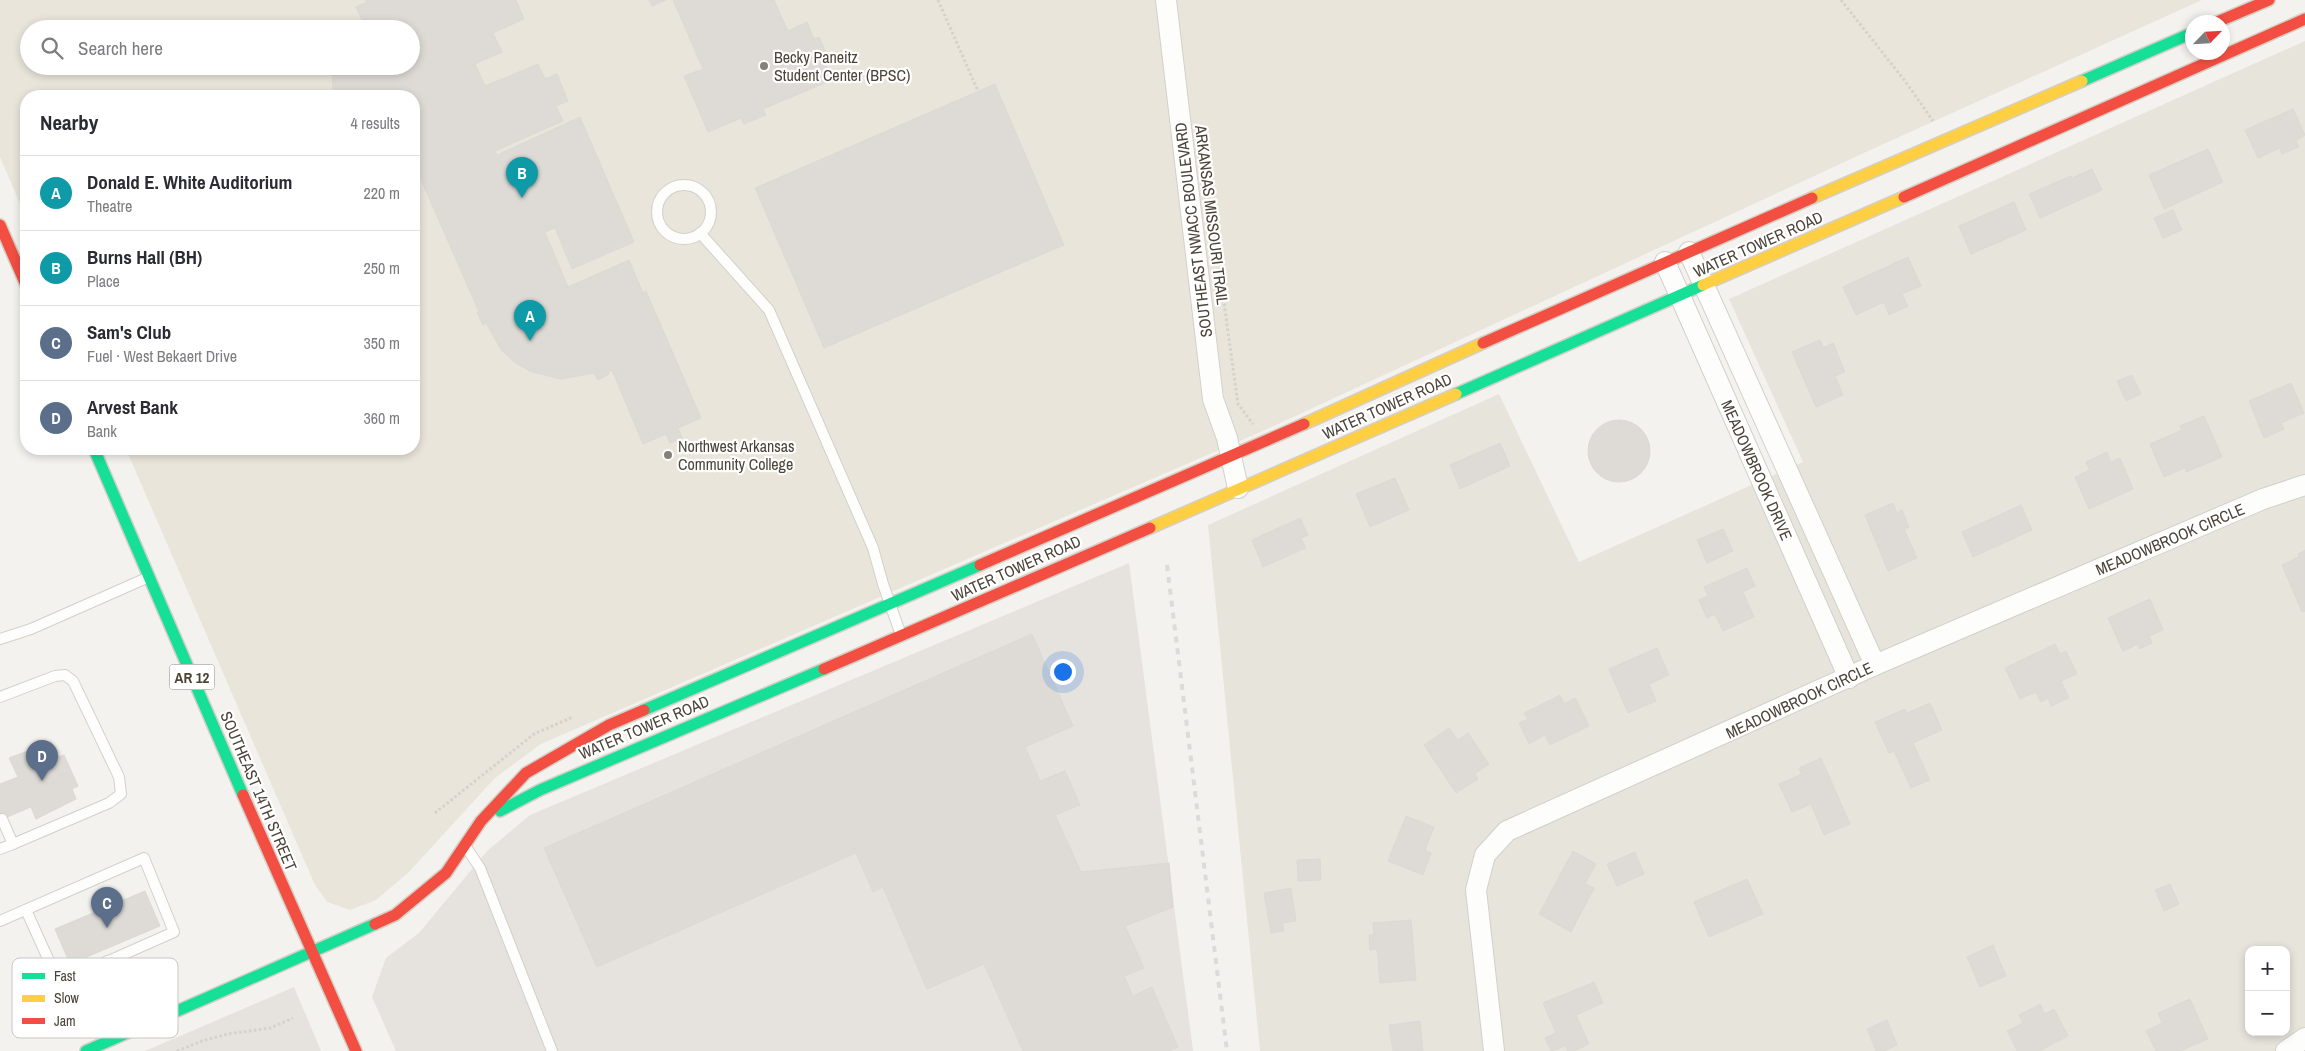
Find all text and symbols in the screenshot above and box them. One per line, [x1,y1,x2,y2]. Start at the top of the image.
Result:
north arrow [2185,15,2230,60]
search box [20,20,420,75]
icon: search [38,34,66,62]
text: Search here [78,35,163,61]
place label: Becky Paneitz Student Center (BPSC) [774,46,910,86]
marker: Becky Paneitz Student Center (BPSC) [758,60,770,72]
text: Nearby [40,108,98,137]
text: 4 results [350,112,400,134]
street label: SOUTHEAST NWACC BOULEVARD [1169,121,1217,339]
street label: ARKANSAS MISSOURI TRAIL [1190,123,1234,307]
pin: B [506,157,538,198]
text: Donald E. White Auditorium [87,169,292,195]
text: A [51,182,61,204]
text: 220 m [364,182,400,204]
text: Theatre [87,195,132,217]
street label: WATER TOWER ROAD [1690,206,1826,282]
text: Burns Hall (BH) [87,244,202,270]
text: B [51,257,61,279]
text: 250 m [364,257,400,279]
text: Place [87,270,120,292]
pin: A [514,300,546,341]
text: Sam's Club [87,319,171,345]
text: C [51,332,61,354]
text: 350 m [364,332,400,354]
text: Fuel · West Bekaert Drive [87,345,237,367]
street label: WATER TOWER ROAD [1319,368,1455,444]
text: Arvest Bank [87,394,178,420]
street label: MEADOWBROOK DRIVE [1716,396,1798,544]
text: D [51,407,61,429]
text: 360 m [364,407,400,429]
text: Bank [87,420,117,442]
place label: Northwest Arkansas Community College [678,435,795,475]
marker: Northwest Arkansas Community College [662,449,674,461]
street label: MEADOWBROOK CIRCLE [2092,498,2248,580]
street label: WATER TOWER ROAD [948,530,1084,606]
street label: MEADOWBROOK CIRCLE [1722,656,1876,744]
your location [1050,659,1076,685]
road number: AR 12 [170,664,214,690]
street label: WATER TOWER ROAD [575,690,713,764]
street label: SOUTHEAST 14TH STREET [215,708,303,874]
pin: D [26,740,58,781]
pin: C [91,887,123,928]
map controls [2245,946,2290,1036]
button: + [2245,946,2290,991]
legend [12,958,178,1038]
text: Fast [54,967,76,985]
text: Slow [54,989,80,1007]
button: − [2245,991,2290,1036]
text: Jam [54,1012,76,1030]

